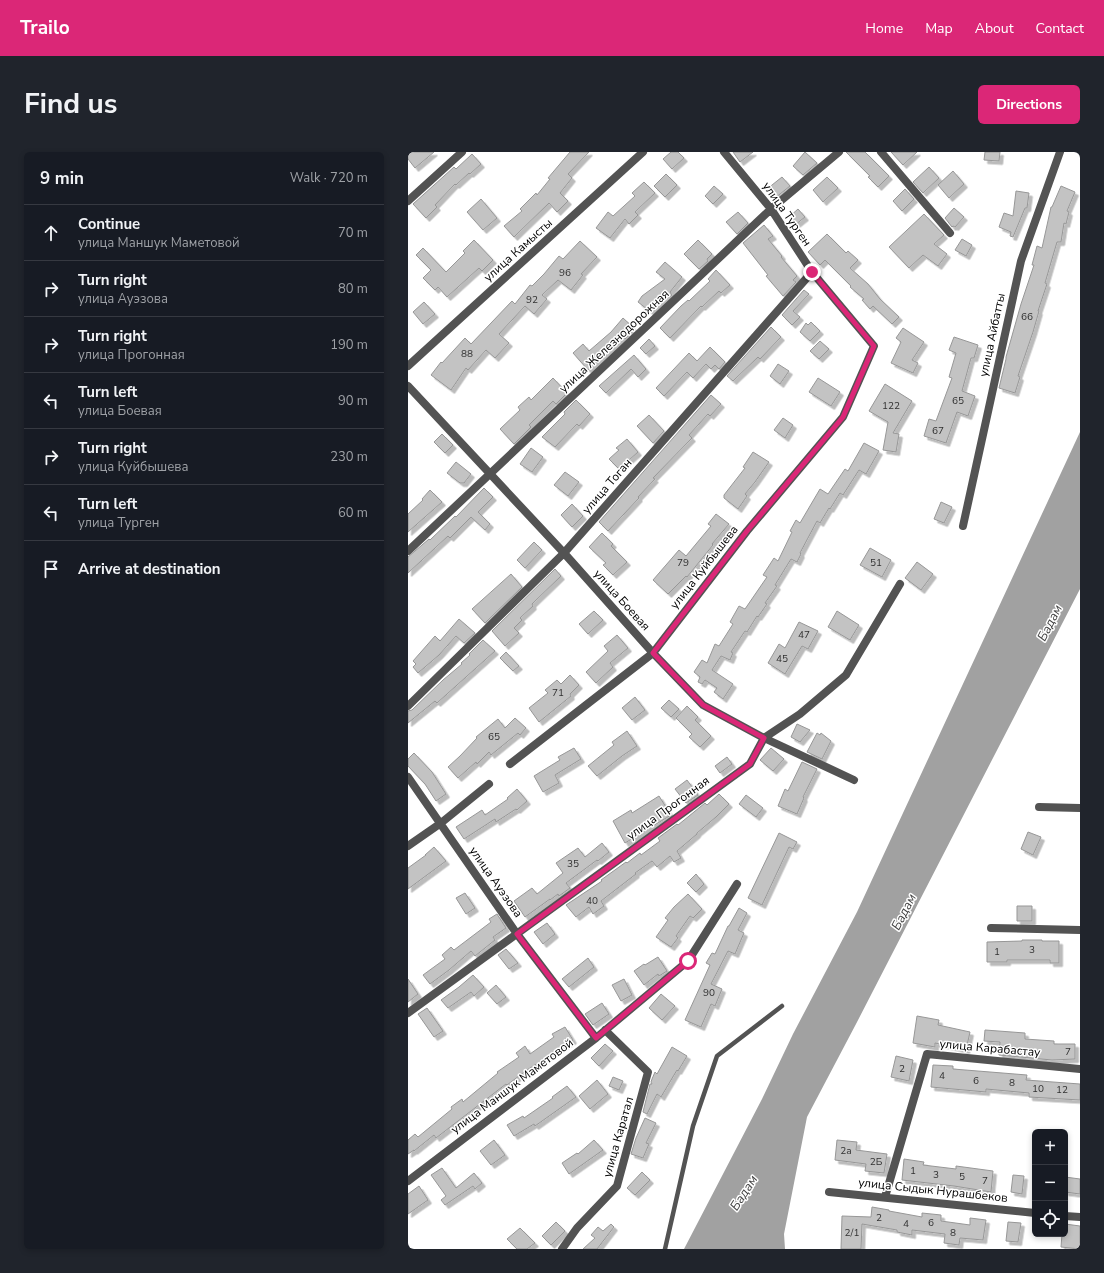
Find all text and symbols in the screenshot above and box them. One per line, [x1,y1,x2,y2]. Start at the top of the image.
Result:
text: Trailo [20,15,70,41]
text: Home [865,19,903,38]
text: Map [925,19,953,38]
text: About [975,19,1014,38]
text: Contact [1036,19,1084,38]
text: Find us [24,85,118,123]
button: Directions [978,85,1080,124]
text: 9 min [40,167,84,190]
text: Walk · 720 m [290,169,368,187]
street label: улица Турген [759,179,815,249]
text: Continue [78,214,140,234]
street label: улица Камысты [480,215,556,285]
icon: ahead [40,222,62,244]
text: 70 m [338,224,368,242]
text: улица Маншук Маметовой [78,234,240,252]
route end [803,263,821,281]
house number: 96 [559,266,571,280]
text: Turn right [78,270,147,290]
icon: right [40,278,62,300]
text: 80 m [338,280,368,298]
street label: улица Железнодорожная [556,286,672,396]
text: улица Ауэзова [78,290,168,308]
street label: улица Айбатты [975,292,1009,378]
house number: 92 [526,293,538,307]
house number: 66 [1021,310,1033,324]
text: Turn right [78,326,147,346]
icon: right [40,334,62,356]
text: 190 m [330,336,368,354]
text: улица Прогонная [78,346,185,364]
house number: 88 [461,347,473,361]
text: Turn left [78,382,137,402]
icon: left [40,390,62,412]
text: 90 m [338,392,368,410]
house number: 65 [952,394,964,408]
house number: 122 [882,399,900,413]
text: улица Боевая [78,402,162,420]
house number: 67 [932,424,944,438]
text: Turn right [78,438,147,458]
icon: right [40,446,62,468]
text: 230 m [330,448,368,466]
street label: улица Тоган [579,455,635,517]
text: улица Куйбышева [78,458,188,476]
text: Turn left [78,494,137,514]
icon: left [40,502,62,524]
text: 60 m [338,504,368,522]
text: улица Турген [78,514,159,532]
street label: улица Куйбышева [666,522,742,612]
house number: 79 [677,556,689,570]
house number: 51 [870,556,882,570]
icon: arrive [40,558,62,580]
text: Arrive at destination [78,559,221,579]
street label: улица Боевая [590,566,654,634]
water label: Бадам [1033,601,1067,644]
house number: 47 [798,628,810,642]
house number: 45 [776,652,788,666]
house number: 71 [552,686,564,700]
house number: 65 [488,730,500,744]
street label: улица Прогонная [623,773,713,843]
street label: улица Ауэзова [466,843,526,921]
house number: 35 [567,857,579,871]
water label: Бадам [887,890,921,933]
house number: 40 [586,894,598,908]
house number: 3 [1029,943,1035,957]
house number: 1 [994,945,1000,959]
route start [679,952,697,970]
house number: 90 [703,986,715,1000]
street label: улица Маншук Маметовой [448,1035,576,1137]
street label: улица Карабастау [939,1036,1042,1060]
house number: 7 [1065,1045,1071,1059]
house number: 2 [899,1062,905,1076]
house number: 4 [939,1069,945,1083]
house number: 6 [973,1074,979,1088]
house number: 8 [1009,1076,1015,1090]
house number: 10 [1032,1082,1044,1096]
house number: 12 [1056,1083,1068,1097]
street label: улица Каратал [599,1095,637,1179]
map controls [1032,1129,1068,1237]
button: + [1032,1129,1068,1165]
house number: 2а [840,1144,852,1158]
house number: 2Б [870,1155,883,1169]
house number: 1 [910,1164,916,1178]
button: − [1032,1165,1068,1201]
house number: 3 [933,1168,939,1182]
house number: 5 [959,1170,965,1184]
water label: Бадам [726,1171,762,1214]
street label: улица Сыдык Нурашбеков [857,1174,1009,1206]
house number: 7 [982,1174,988,1188]
button: locate [1032,1201,1068,1237]
house number: 2 [876,1211,882,1225]
house number: 6 [928,1216,934,1230]
house number: 4 [903,1217,909,1231]
house number: 2/1 [845,1226,859,1240]
house number: 8 [950,1226,956,1240]

